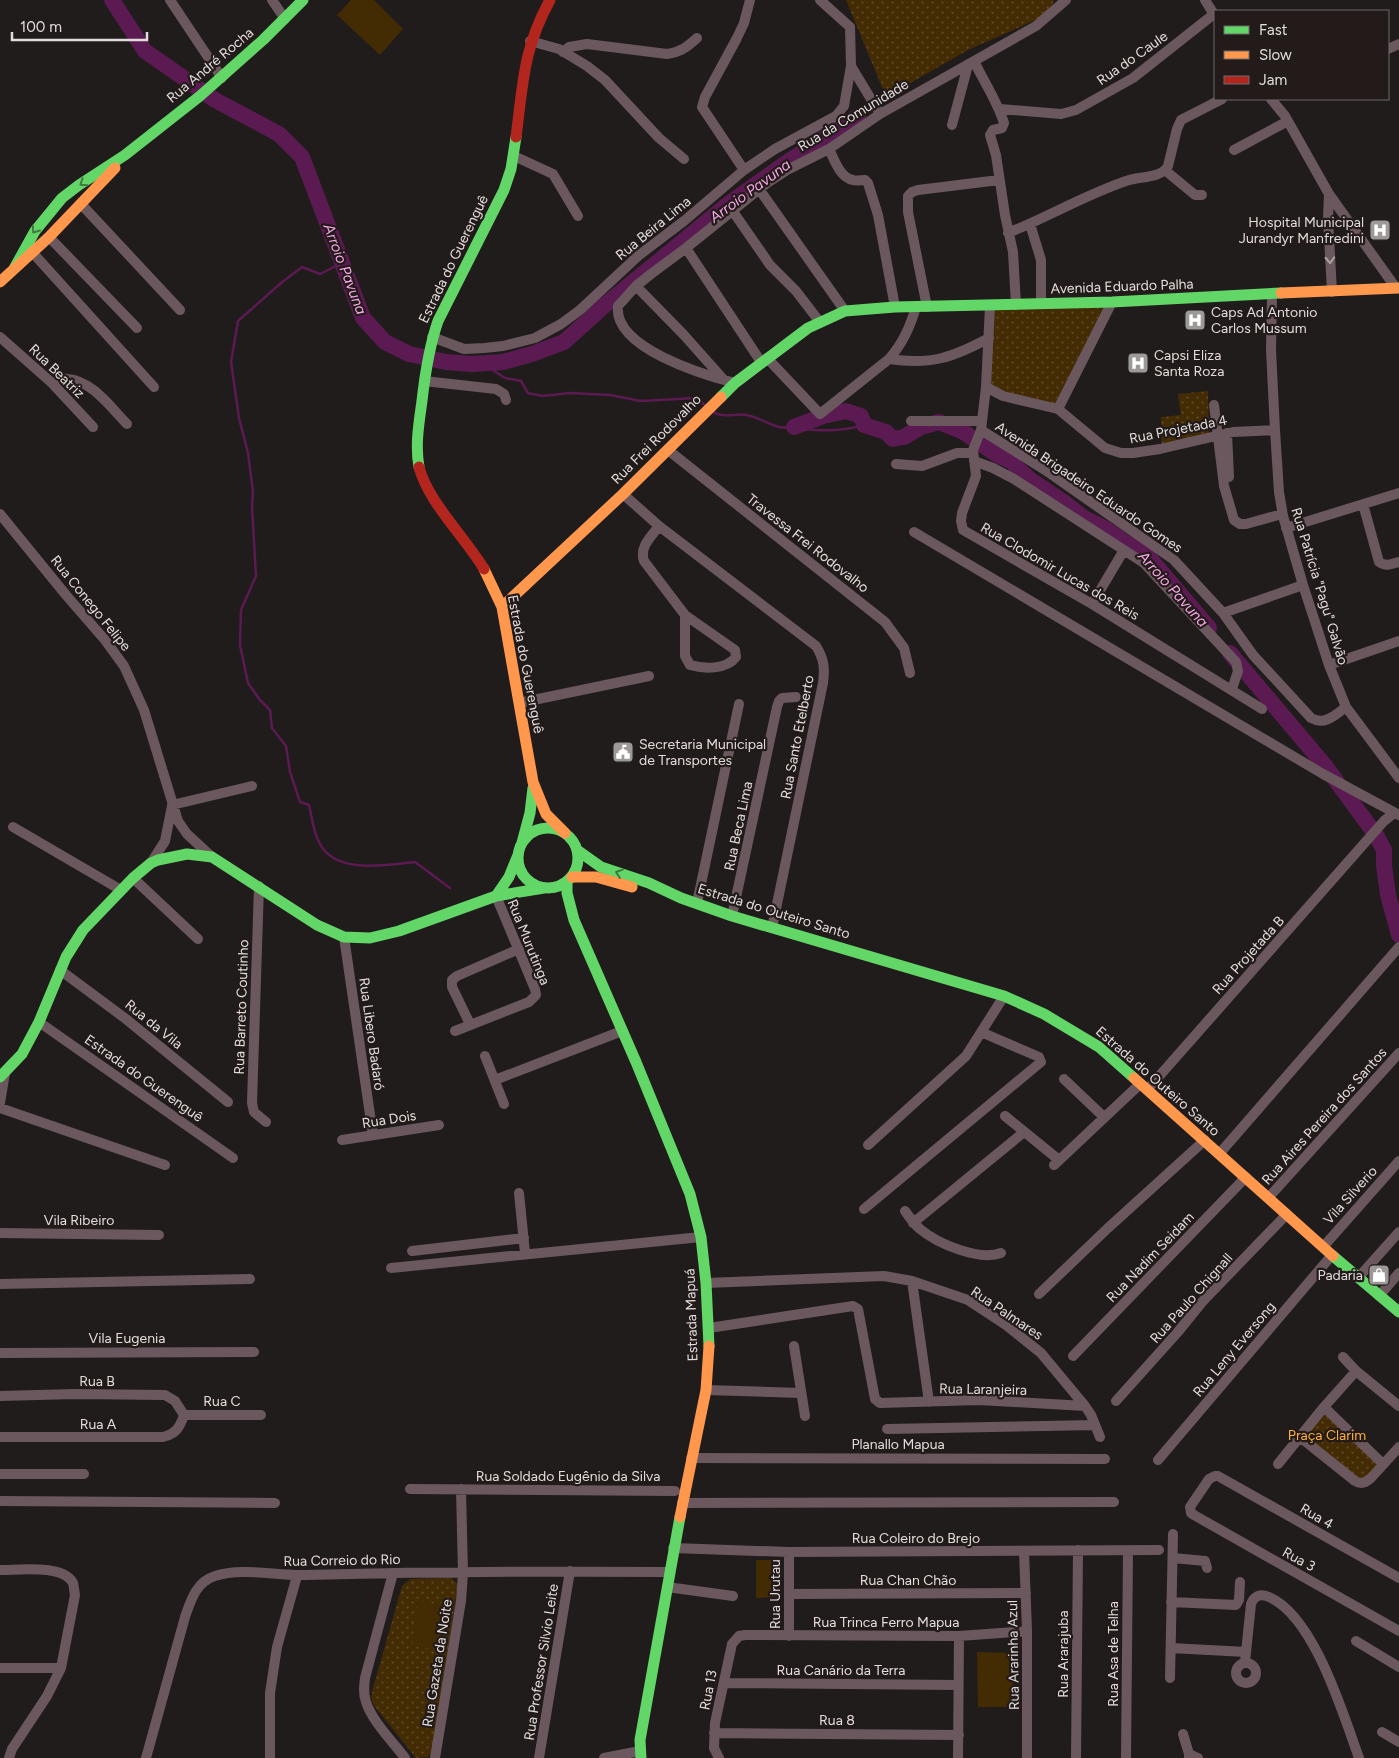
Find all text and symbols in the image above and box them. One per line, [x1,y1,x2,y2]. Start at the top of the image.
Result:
scale bar [12,10,148,42]
legend [1214,10,1389,100]
text: 100 m [20,18,62,36]
text: Fast [1259,21,1288,39]
street label: Rua André Rocha [164,24,257,107]
street label: Rua do Caule [1094,28,1171,89]
text: Slow [1259,46,1292,64]
text: Jam [1259,71,1287,89]
street label: Rua da Comunidade [795,75,912,155]
water label: Arroio Pavuna [705,155,794,227]
one-way arrow [79,177,89,186]
street label: Estrada do Guerenguê [415,192,492,326]
street label: Rua Beira Lima [612,193,694,264]
place label: Hospital Municipal Jurandyr Manfredini [1239,214,1364,247]
hospital icon: Hospital Municipal Jurandyr Manfredini [1368,218,1392,242]
water label: Arroio Pavuna [319,220,371,317]
one-way arrow [32,224,41,234]
one-way arrow [1325,257,1336,265]
street label: Avenida Eduardo Palha [1050,276,1194,297]
place label: Caps Ad Antonio Carlos Mussum [1211,304,1317,337]
hospital icon: Caps Ad Antonio Carlos Mussum [1183,308,1207,332]
street label: Rua Beatriz [25,341,88,402]
place label: Capsi Eliza Santa Roza [1154,347,1224,380]
hospital icon: Capsi Eliza Santa Roza [1126,351,1150,375]
street label: Rua Frei Rodovalho [608,391,705,488]
street label: Rua Projetada 4 [1128,412,1229,447]
street label: Avenida Brigadeiro Eduardo Gomes [992,418,1186,557]
street label: Travessa Frei Rodovalho [743,490,872,596]
street label: Rua Patrícia "Pagu" Galvão [1287,505,1352,667]
street label: Rua Clodomir Lucas dos Reis [977,519,1142,624]
water label: Arroio Pavuna [1134,547,1212,631]
street label: Rua Conego Felipe [47,552,135,655]
street label: Estrada do Guerenguê [504,593,547,735]
street label: Rua Santo Etelberto [777,674,818,800]
place label: Secretaria Municipal de Transportes [639,736,766,769]
public building icon: Secretaria Municipal de Transportes [611,740,635,764]
street label: Rua Beca Lima [721,780,756,872]
one-way arrow [615,869,624,879]
street label: Estrada do Outeiro Santo [696,880,852,943]
street label: Rua Murutinga [504,897,553,988]
street label: Rua Projetada B [1209,913,1288,998]
street label: Rua Barreto Coutinho [231,939,252,1075]
street label: Rua Libero Badaró [355,977,388,1092]
street label: Rua da Vila [121,996,186,1053]
street label: Estrada do Outeiro Santo [1092,1023,1223,1140]
street label: Estrada do Guerenguê [81,1031,206,1126]
street label: Rua Aires Pereira dos Santos [1258,1044,1390,1188]
street label: Rua Dois [361,1107,417,1132]
street label: Vila Silverio [1320,1163,1381,1228]
street label: Rua Nadim Seidam [1103,1209,1198,1306]
street label: Vila Ribeiro [44,1212,114,1229]
street label: Rua Paulo Chignall [1147,1250,1236,1347]
shop icon: Padaria [1367,1263,1391,1287]
place label: Padaria [1317,1267,1363,1284]
street label: Estrada Mapuá [681,1268,702,1362]
street label: Rua Palmares [967,1283,1046,1344]
street label: Rua Leny Eversong [1190,1298,1279,1400]
street label: Vila Eugenia [89,1330,165,1347]
street label: Rua B [79,1373,115,1390]
street label: Rua Laranjeira [939,1380,1027,1399]
street label: Rua C [203,1393,241,1410]
street label: Rua A [80,1416,117,1433]
park label: Praça Clarim [1288,1427,1366,1444]
street label: Planallo Mapua [851,1436,945,1453]
street label: Rua Soldado Eugênio da Silva [476,1468,660,1485]
street label: Rua 4 [1297,1500,1337,1533]
street label: Rua Coleiro do Brejo [852,1530,980,1547]
street label: Rua 3 [1279,1544,1318,1575]
street label: Rua Correio do Rio [283,1551,401,1570]
street label: Rua Urutau [767,1559,784,1629]
street label: Rua Chan Chão [860,1572,956,1589]
street label: Rua Professor Silvio Leite [521,1582,562,1742]
street label: Rua Gazeta da Noite [419,1598,456,1728]
street label: Rua Ararinha Azul [1004,1600,1023,1710]
street label: Rua Asa de Telha [1105,1601,1122,1707]
street label: Rua Ararajuba [1055,1610,1072,1698]
street label: Rua Trinca Ferro Mapua [813,1614,959,1631]
street label: Rua Canário da Terra [777,1662,905,1679]
street label: Rua 13 [696,1669,721,1712]
street label: Rua 8 [819,1712,855,1729]

